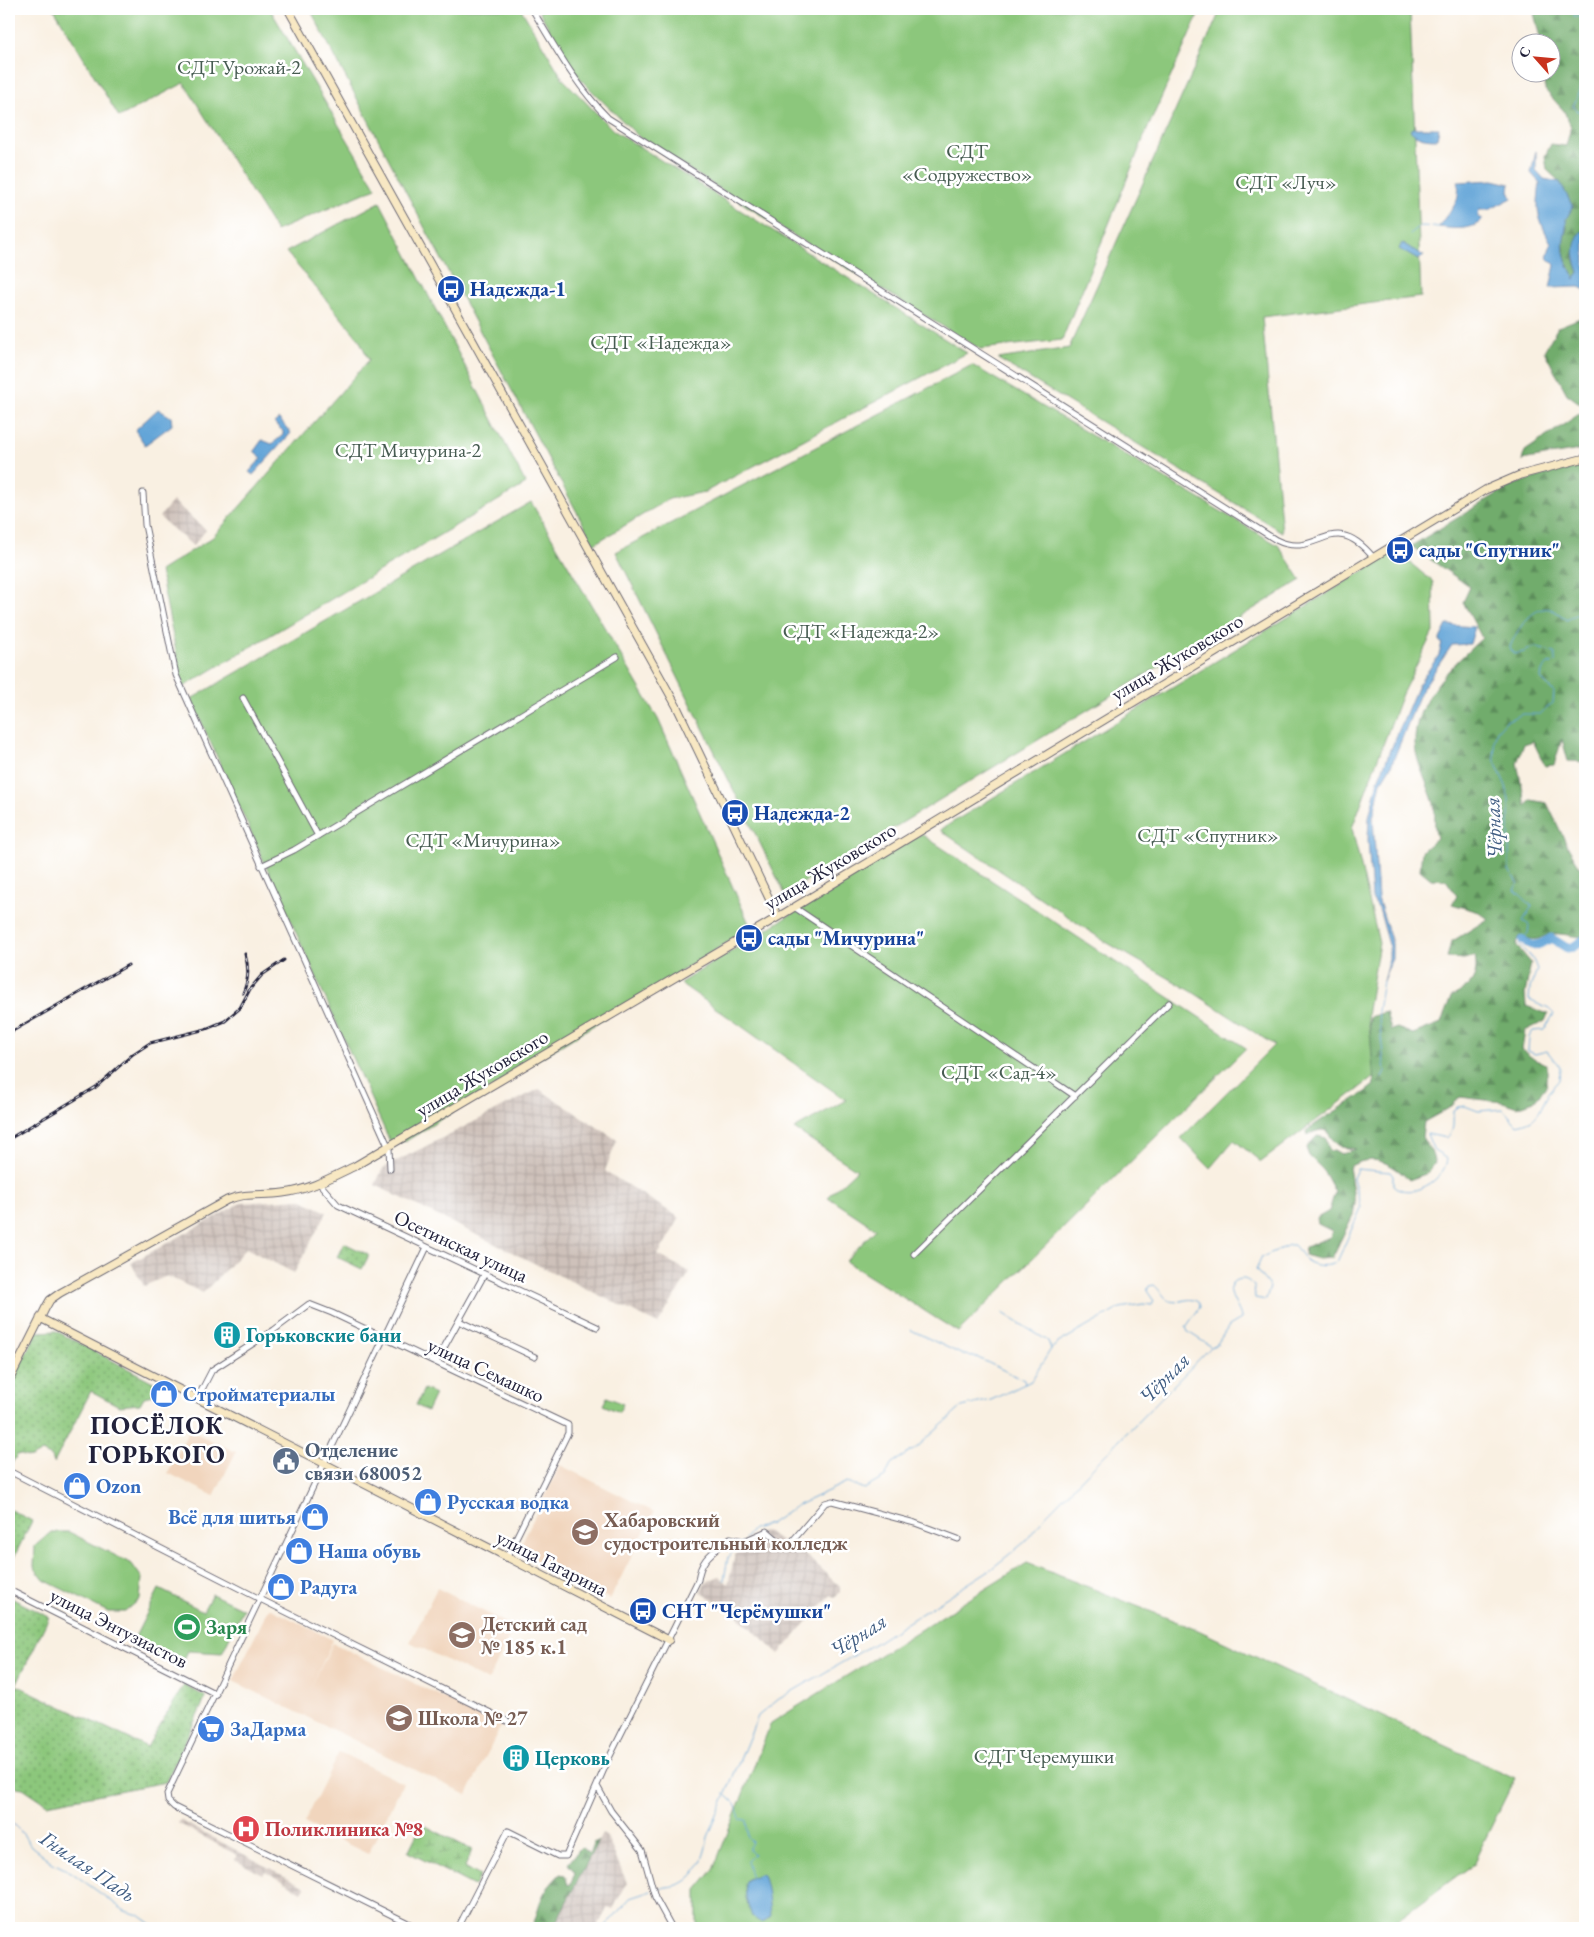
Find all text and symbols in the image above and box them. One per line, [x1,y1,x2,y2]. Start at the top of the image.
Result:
north arrow [1512,32,1562,82]
text: С [1514,44,1535,61]
park label: СДТ Урожай-2 [177,54,301,80]
park label: СДТ «Содружество» [902,138,1032,187]
park label: СДТ «Луч» [1235,169,1337,195]
bus stop icon: Надежда-1 [436,274,466,304]
place label: Надежда-1 [470,276,566,302]
park label: СДТ «Надежда» [590,329,732,355]
park label: СДТ Мичурина-2 [335,437,482,463]
bus stop icon: сады "Спутник" [1385,535,1415,565]
place label: сады "Спутник" [1419,537,1560,563]
street label: улица Жуковского [1106,607,1248,707]
park label: СДТ «Надежда-2» [783,618,939,644]
water label: Чёрная [1478,796,1508,860]
bus stop icon: Надежда-2 [720,798,750,828]
place label: Надежда-2 [754,800,850,826]
street label: улица Жуковского [759,816,901,916]
park label: СДТ «Спутник» [1137,822,1279,848]
park label: СДТ «Мичурина» [405,827,561,853]
bus stop icon: сады "Мичурина" [734,923,764,953]
place label: сады "Мичурина" [768,925,924,951]
street label: улица Жуковского [411,1023,553,1123]
park label: СДТ «Сад-4» [941,1059,1057,1085]
street label: Осетинская улица [390,1204,532,1288]
building icon: Горьковские бани [212,1320,242,1350]
place label: Горьковские бани [246,1322,402,1348]
street label: улица Семашко [423,1332,549,1408]
water label: Чёрная [1133,1347,1195,1409]
shop icon: Стройматериалы [149,1379,179,1409]
place label: Стройматериалы [183,1381,335,1407]
district label: ПОСЁЛОК ГОРЬКОГО [88,1409,226,1470]
place label: Отделение связи 680052 [305,1437,422,1486]
public building icon: Отделение связи 680052 [271,1446,301,1476]
shop icon: Ozon [62,1471,92,1501]
place label: Ozon [96,1473,141,1499]
shop icon: Русская водка [413,1487,443,1517]
place label: Русская водка [447,1489,569,1515]
shop icon: Всё для шитья [300,1502,330,1532]
place label: Всё для шитья [168,1504,296,1530]
place label: Хабаровский судостроительный колледж [603,1507,848,1556]
school or university icon: Хабаровский судостроительный колледж [570,1517,600,1547]
street label: улица Гагарина [492,1524,612,1602]
shop icon: Наша обувь [284,1536,314,1566]
place label: Наша обувь [318,1538,421,1564]
shop icon: Радуга [266,1572,296,1602]
place label: Радуга [300,1574,358,1600]
street label: улица Энтузиастов [46,1582,192,1674]
bus stop icon: СНТ "Черёмушки" [628,1596,658,1626]
place label: СНТ "Черёмушки" [662,1598,831,1624]
water label: Чёрная [825,1607,891,1663]
place label: Детский сад № 185 к.1 [481,1611,588,1660]
sports icon: Заря [172,1612,202,1642]
place label: Заря [206,1614,247,1640]
school or university icon: Детский сад № 185 к.1 [447,1620,477,1650]
school or university icon: Школа № 27 [384,1703,414,1733]
place label: Школа № 27 [418,1705,528,1731]
supermarket icon: ЗаДарма [196,1714,226,1744]
place label: ЗаДарма [230,1716,306,1742]
building icon: Церковь [501,1743,531,1773]
park label: СДТ Черемушки [974,1743,1115,1769]
place label: Церковь [535,1745,610,1771]
hospital icon: Поликлиника №8 [231,1814,261,1844]
place label: Поликлиника №8 [265,1816,423,1842]
water label: Гнилая Падь [34,1823,141,1908]

